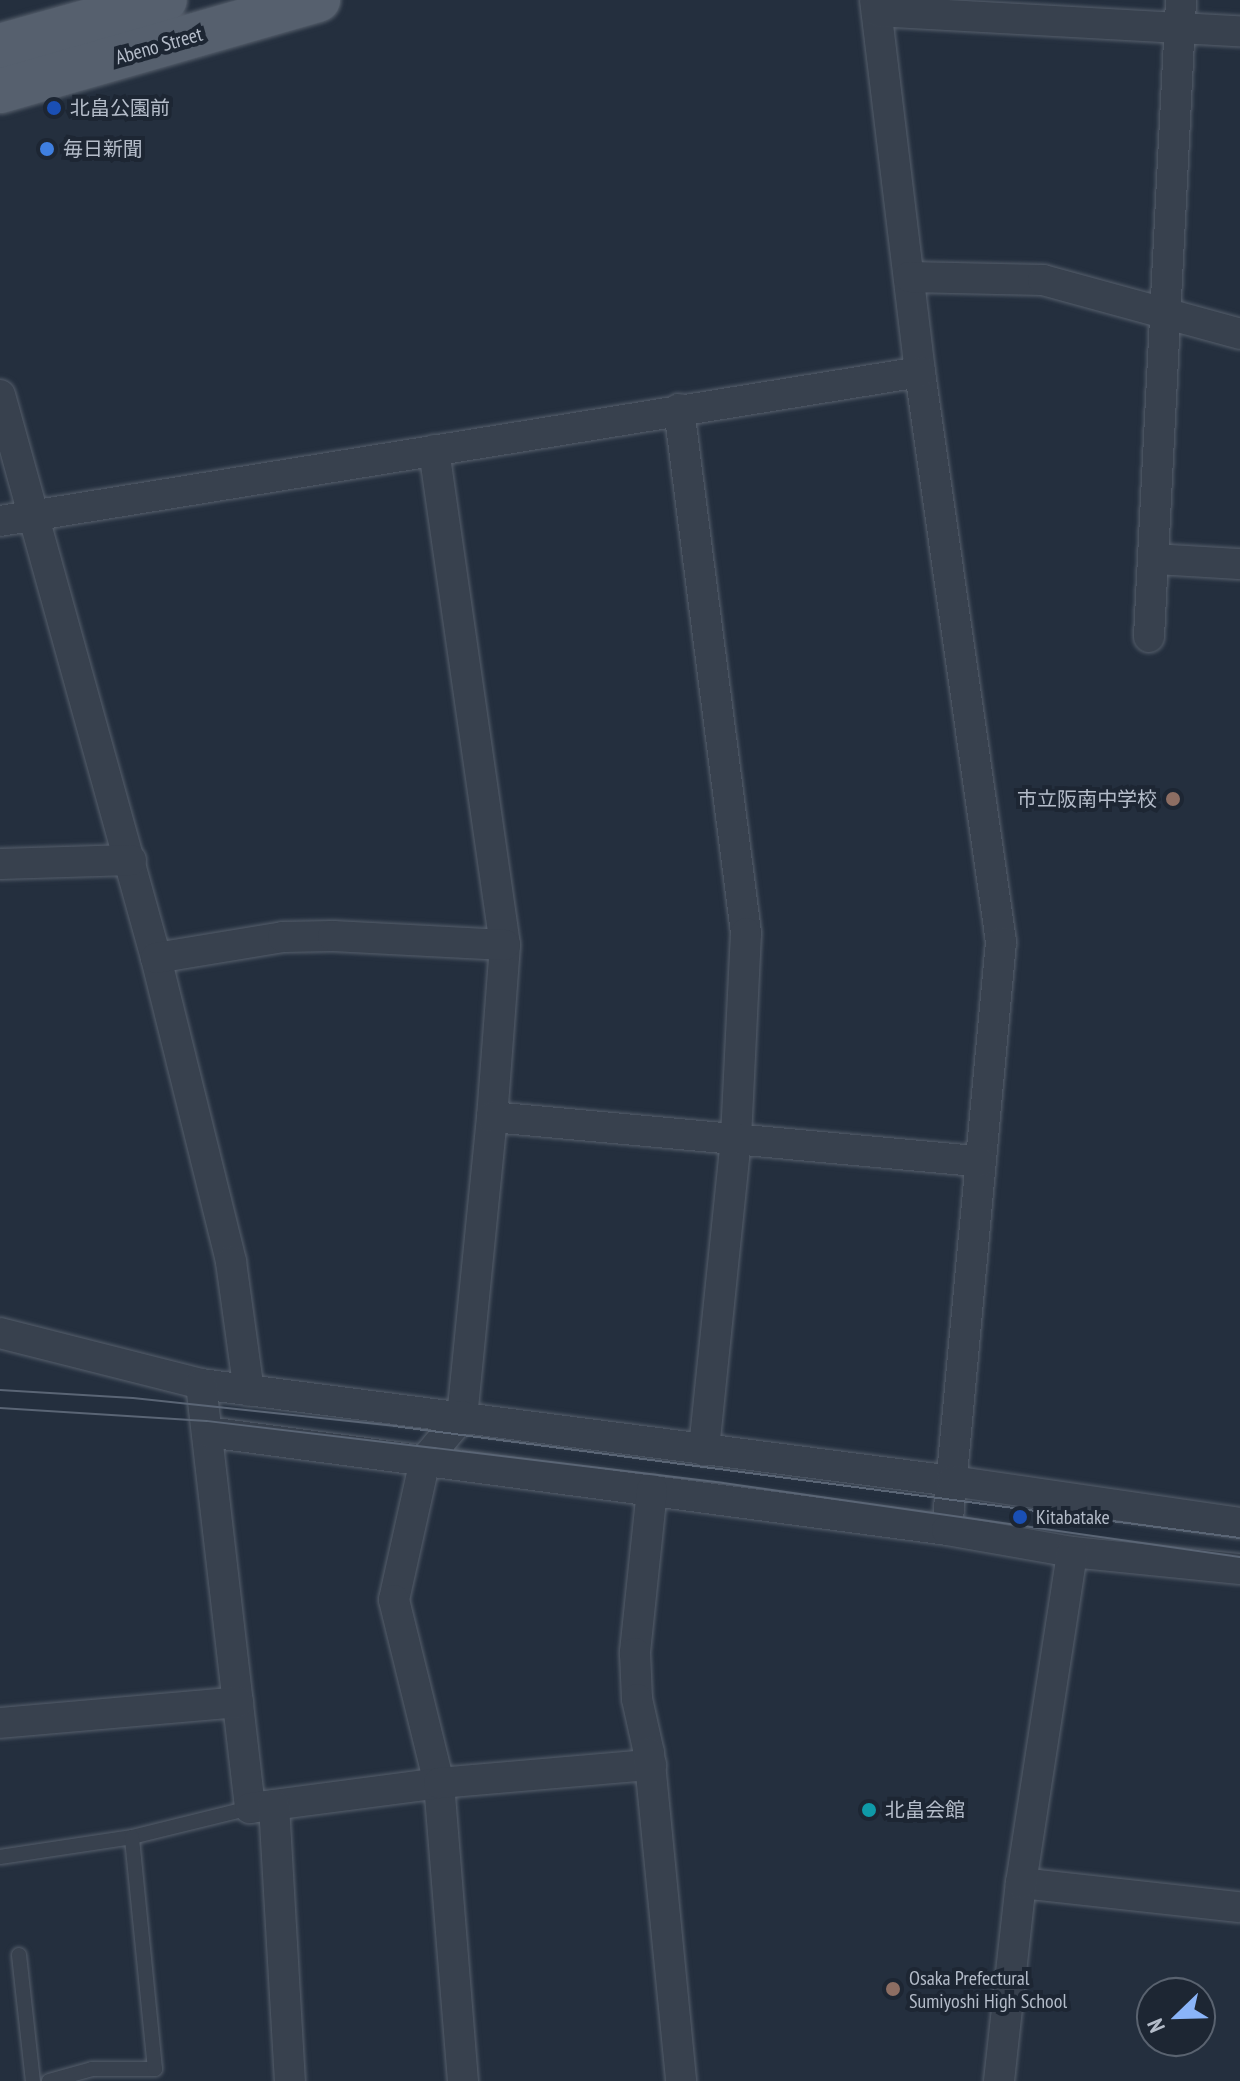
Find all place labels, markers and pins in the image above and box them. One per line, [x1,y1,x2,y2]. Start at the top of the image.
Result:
place label: 北畠公園前 [70,96,170,120]
marker: 北畠公園前 [45,99,63,117]
place label: 毎日新聞 [63,137,143,161]
marker: 毎日新聞 [38,140,56,158]
place label: 市立阪南中学校 [1017,787,1157,811]
marker: 市立阪南中学校 [1164,790,1182,808]
place label: Kitabatake [1036,1505,1110,1529]
marker: Kitabatake [1011,1508,1029,1526]
place label: 北畠会館 [885,1798,965,1822]
marker: 北畠会館 [860,1801,878,1819]
place label: Osaka Prefectural Sumiyoshi High School [909,1966,1067,2013]
marker: Osaka Prefectural Sumiyoshi High School [884,1980,902,1998]

